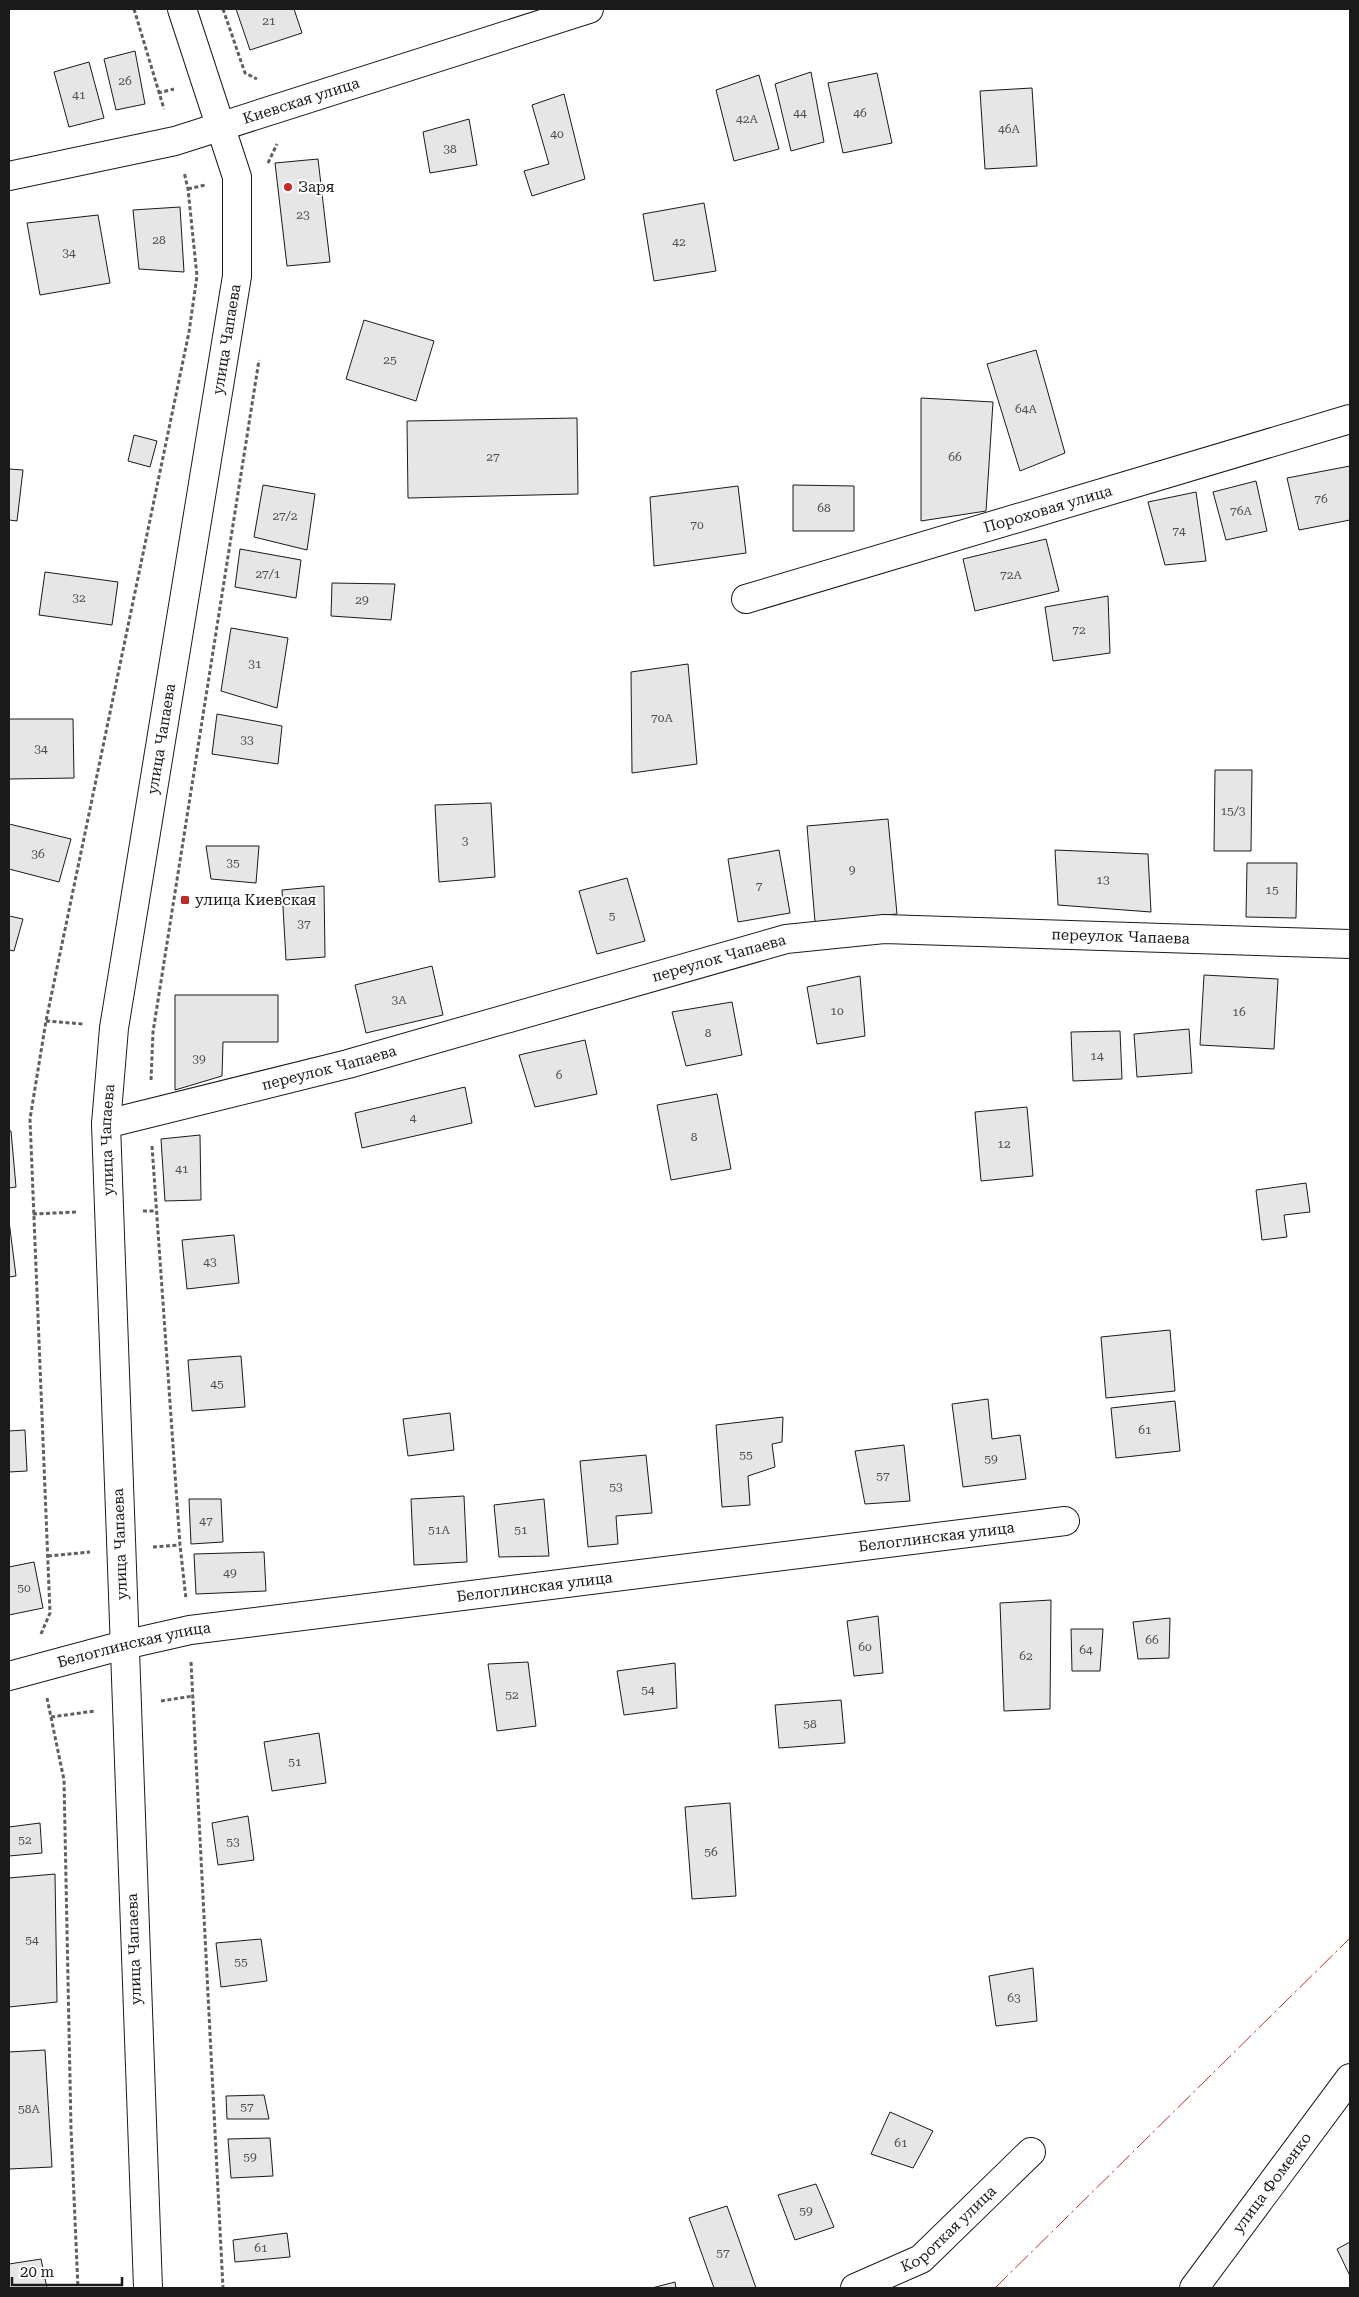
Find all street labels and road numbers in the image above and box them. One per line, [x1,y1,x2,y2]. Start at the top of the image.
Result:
street label: Киевская улица [240,74,362,128]
street label: улица Чапаева [209,283,245,396]
street label: Пороховая улица [982,481,1114,537]
street label: улица Чапаева [143,682,179,796]
street label: переулок Чапаева [1051,925,1190,948]
street label: переулок Чапаева [650,931,788,986]
street label: переулок Чапаева [260,1042,398,1094]
street label: улица Чапаева [97,1083,118,1196]
street label: улица Чапаева [109,1488,131,1600]
street label: Белоглинская улица [857,1518,1016,1556]
street label: Белоглинская улица [455,1568,614,1606]
street label: Белоглинская улица [55,1619,212,1672]
street label: улица Чапаева [123,1893,145,2005]
street label: улица Фоменко [1229,2129,1315,2237]
street label: Короткая улица [898,2182,1000,2276]

